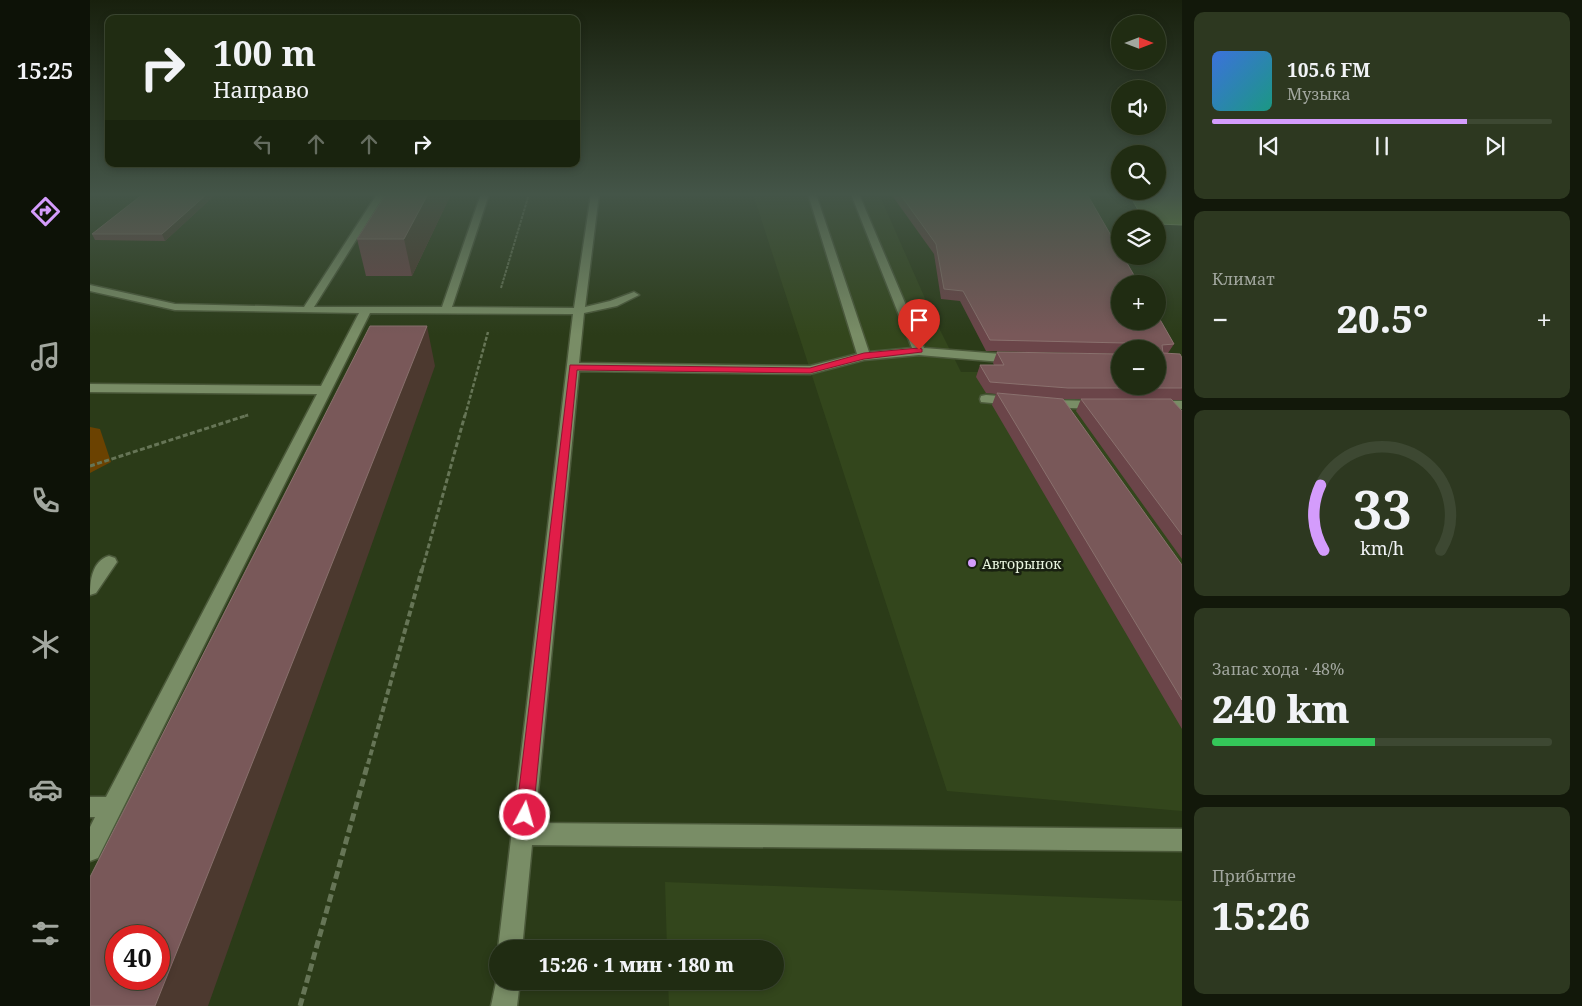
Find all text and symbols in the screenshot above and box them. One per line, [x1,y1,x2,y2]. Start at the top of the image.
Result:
north arrow [1111,15,1166,70]
map controls [1111,15,1166,395]
text: 100 m [213,29,316,76]
icon: right [130,35,195,100]
text: 15:25 [17,55,73,85]
text: 105.6 FM [1287,57,1370,83]
text: Направо [213,74,309,104]
button: sound [1111,80,1166,135]
text: Музыка [1287,83,1351,105]
icon: left [249,130,277,158]
icon: ahead [302,130,330,158]
icon: ahead [355,130,383,158]
icon: right [408,130,436,158]
icon: previous [1255,132,1283,160]
icon: pause [1368,132,1396,160]
icon: next [1481,132,1509,160]
button: search [1111,145,1166,200]
icon: directions [28,194,63,229]
button: layers [1111,210,1166,265]
text: Климат [1212,268,1275,290]
button: + [1111,275,1166,330]
text: 20.5° [1336,292,1428,344]
pin [898,299,940,350]
text: − [1212,300,1228,338]
text: + [1536,300,1552,338]
icon: arrive [905,306,933,334]
icon: music [28,339,63,374]
button: − [1111,340,1166,395]
text: 33 [1353,473,1411,544]
icon: phone [28,483,63,518]
text: km/h [1360,536,1404,560]
place label: Авторынок [982,554,1062,573]
marker: Авторынок [966,557,978,569]
icon: climate [28,627,63,662]
text: Запас хода · 48% [1212,658,1344,680]
text: 240 km [1212,682,1350,734]
icon: car [28,772,63,807]
position arrow [498,788,550,840]
text: Прибытие [1212,865,1296,887]
text: 15:26 [1212,889,1310,941]
icon: filters [28,916,63,951]
speed limit sign: 40 [105,925,170,990]
text: 15:26 · 1 мин · 180 m [539,952,734,978]

